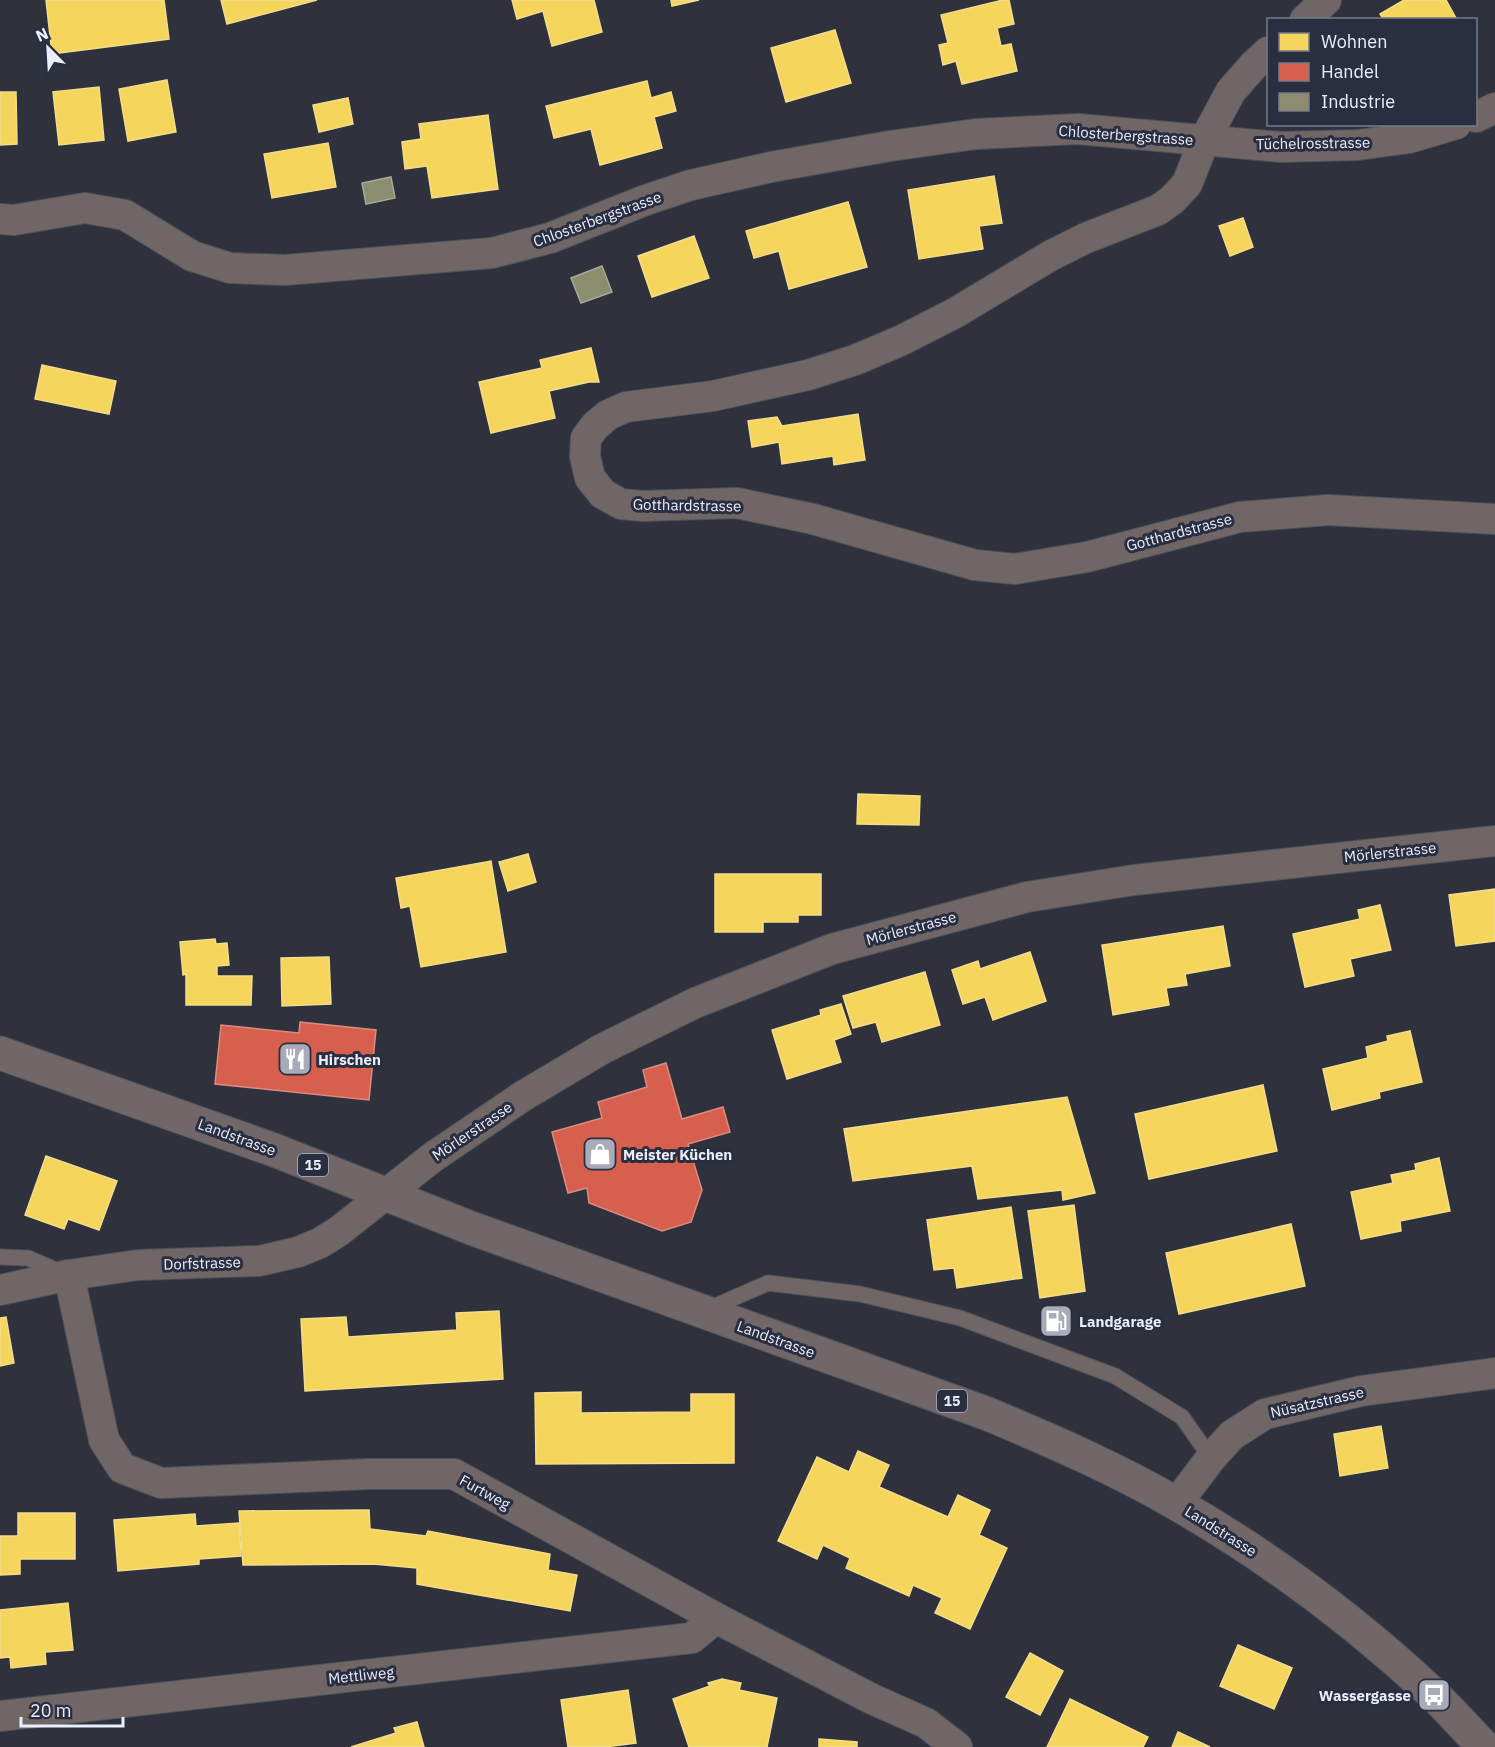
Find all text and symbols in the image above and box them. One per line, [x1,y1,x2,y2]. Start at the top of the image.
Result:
north arrow [18,18,78,78]
legend [1267,18,1477,126]
text: N [33,23,51,46]
text: Wohnen [1321,30,1387,53]
text: Handel [1321,60,1379,83]
text: Industrie [1321,90,1395,113]
street label: Chlosterbergstrasse [1058,121,1194,149]
street label: Tüchelrosstrasse [1256,133,1370,153]
street label: Chlosterbergstrasse [530,187,664,251]
street label: Gotthardstrasse [633,495,741,515]
street label: Gotthardstrasse [1124,509,1234,555]
street label: Mörlerstrasse [1343,838,1437,866]
street label: Mörlerstrasse [864,907,958,949]
restaurant icon: Hirschen [277,1041,313,1077]
place label: Hirschen [318,1050,381,1069]
street label: Mörlerstrasse [428,1097,516,1165]
street label: Landstrasse [196,1114,278,1160]
shop icon: Meister Küchen [582,1136,618,1172]
place label: Meister Küchen [623,1145,732,1164]
road number: 15 [298,1154,328,1176]
street label: Dorfstrasse [163,1252,241,1274]
fuel station icon: Landgarage [1038,1303,1074,1339]
place label: Landgarage [1079,1312,1161,1331]
street label: Landstrasse [735,1316,817,1362]
street label: Nüsatzstrasse [1268,1382,1366,1422]
road number: 15 [937,1390,967,1412]
street label: Furtweg [456,1470,514,1514]
street label: Landstrasse [1181,1501,1261,1561]
street label: Mettliweg [327,1662,395,1688]
bus stop icon: Wassergasse [1416,1677,1452,1713]
place label: Wassergasse [1319,1686,1411,1705]
scale bar [21,1690,123,1728]
text: 20 m [30,1699,72,1722]

